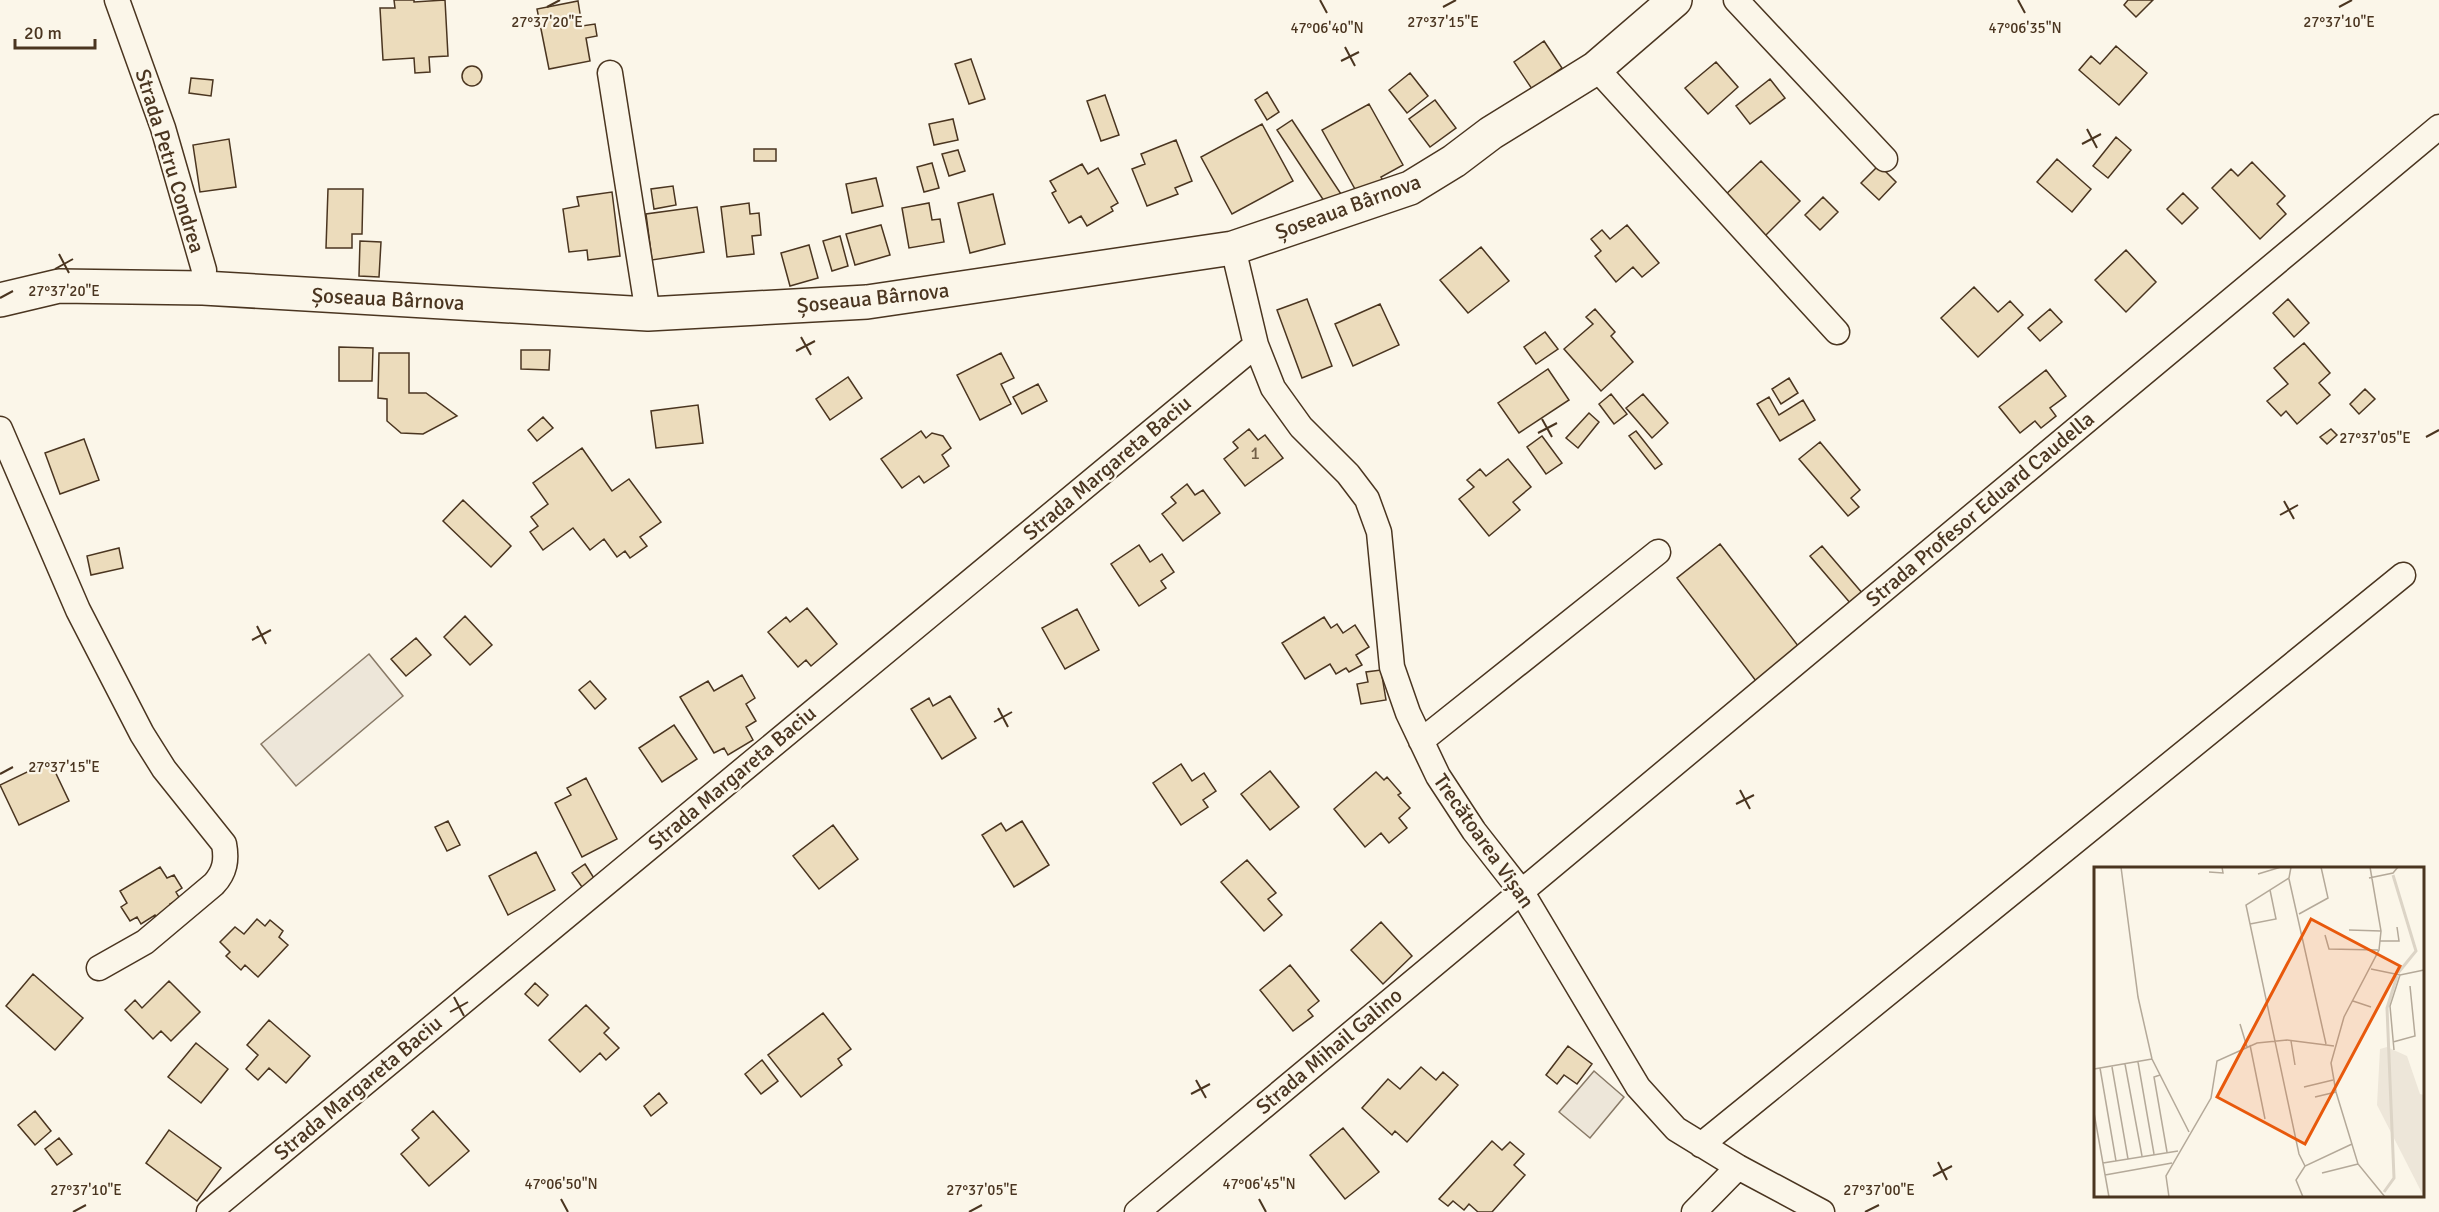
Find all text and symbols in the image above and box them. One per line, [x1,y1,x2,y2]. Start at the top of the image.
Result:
scale bar [15,12,94,50]
text: 27°37'20"E [511,13,583,31]
text: 27°37'15"E [1407,13,1479,31]
text: 27°37'10"E [2303,13,2375,31]
text: 47°06'40"N [1290,19,1364,37]
text: 47°06'35"N [1988,19,2062,37]
text: 20 m [24,22,62,44]
street label: Strada Petru Condrea [130,66,210,256]
street label: Șoseaua Bârnova [1272,169,1424,245]
street label: Șoseaua Bârnova [796,277,950,319]
text: 27°37'20"E [28,282,100,300]
street label: Șoseaua Bârnova [311,282,465,316]
street label: Strada Margareta Baciu [1018,390,1196,546]
street label: Strada Profesor Eduard Caudella [1860,406,2100,612]
text: 27°37'05"E [2339,429,2411,447]
house number: 1 [1250,442,1260,464]
street label: Strada Margareta Baciu [643,700,821,856]
text: 27°37'15"E [28,758,100,776]
street label: Trecătoarea Vișan [1428,769,1540,913]
inset map [2094,867,2424,1197]
street label: Strada Mihail Galino [1251,982,1407,1120]
street label: Strada Margareta Baciu [269,1010,447,1166]
text: 47°06'50"N [524,1175,598,1193]
text: 47°06'45"N [1222,1175,1296,1193]
text: 27°37'10"E [50,1181,122,1199]
text: 27°37'05"E [946,1181,1018,1199]
text: 27°37'00"E [1843,1181,1915,1199]

